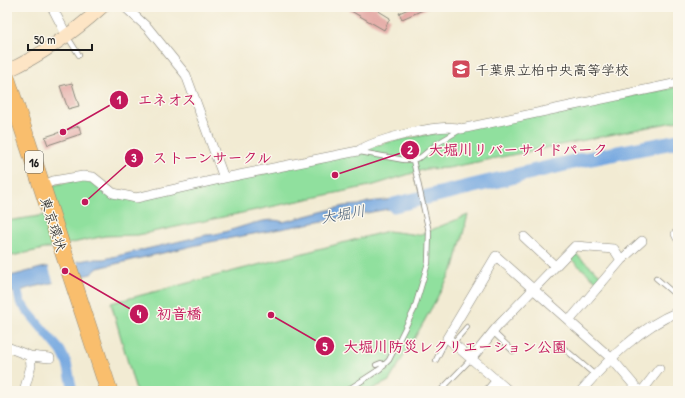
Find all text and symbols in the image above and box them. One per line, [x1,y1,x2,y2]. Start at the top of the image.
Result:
scale bar [28,26,92,52]
text: 50 m [34,31,55,48]
school or university icon: 千葉県立柏中央高等学校 [450,58,472,80]
place label: 千葉県立柏中央高等学校 [475,60,629,79]
callout: エネオス [109,87,205,114]
text: エネオス [137,89,197,110]
text: 1 [117,91,122,108]
callout: 大堀川リバーサイドパーク [400,136,616,163]
text: 大堀川リバーサイドパーク [428,139,608,160]
text: 2 [407,141,413,158]
callout: ストーンサークル [124,144,280,171]
text: ストーンサークル [152,147,272,168]
text: 3 [131,149,137,166]
road number: 16 [25,151,43,173]
street label: 東京環状 [36,194,72,254]
water label: 大堀川 [319,200,367,228]
callout: 初音橋 [129,300,210,327]
text: 初音橋 [156,303,202,324]
text: 4 [137,305,142,322]
callout: 大堀川防災レクリエーション公園 [315,333,575,360]
text: 大堀川防災レクリエーション公園 [343,336,567,357]
text: 5 [322,338,328,355]

